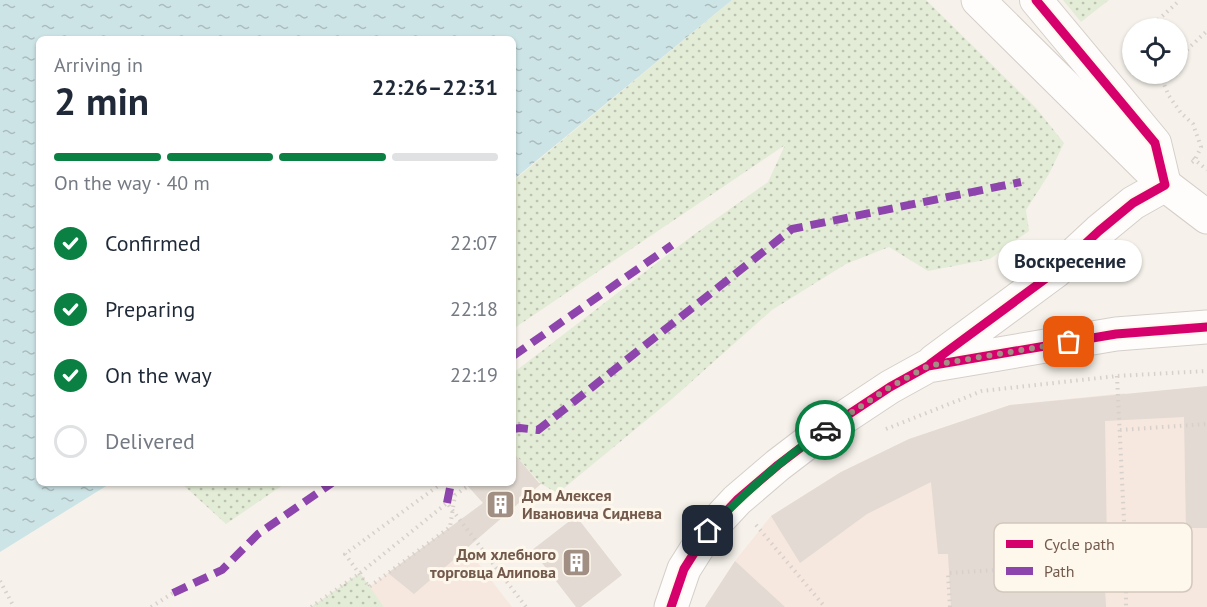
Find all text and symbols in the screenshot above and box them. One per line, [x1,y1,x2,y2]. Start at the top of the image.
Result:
map controls [1122,18,1188,84]
button: locate [1122,18,1188,84]
text: Arriving in [54,52,143,78]
text: 22:26–22:31 [372,73,498,101]
text: 2 min [54,75,149,126]
text: On the way · 40 m [54,170,210,196]
icon: check [54,227,87,260]
text: Confirmed [105,229,201,257]
text: 22:07 [450,230,498,256]
callout: Воскресение [997,240,1141,282]
text: Воскресение [1014,248,1126,274]
icon: check [54,293,87,326]
text: Preparing [105,295,195,323]
text: 22:18 [450,296,498,322]
pin [1043,316,1094,367]
icon: bag [1052,325,1085,358]
icon: check [54,359,87,392]
text: On the way [105,361,212,389]
text: 22:19 [450,362,498,388]
courier [795,400,855,460]
icon: car [809,414,842,447]
text: Delivered [105,427,195,455]
place label: Дом Алексея Ивановича Сиднева [522,485,662,523]
building icon: Дом Алексея Ивановича Сиднева [485,488,517,520]
pin [682,505,733,556]
icon: home [691,514,724,547]
legend [994,523,1192,592]
text: Cycle path [1044,534,1115,554]
place label: Дом хлебного торговца Алипова [430,544,556,582]
building icon: Дом хлебного торговца Алипова [561,547,593,579]
text: Path [1044,561,1075,581]

